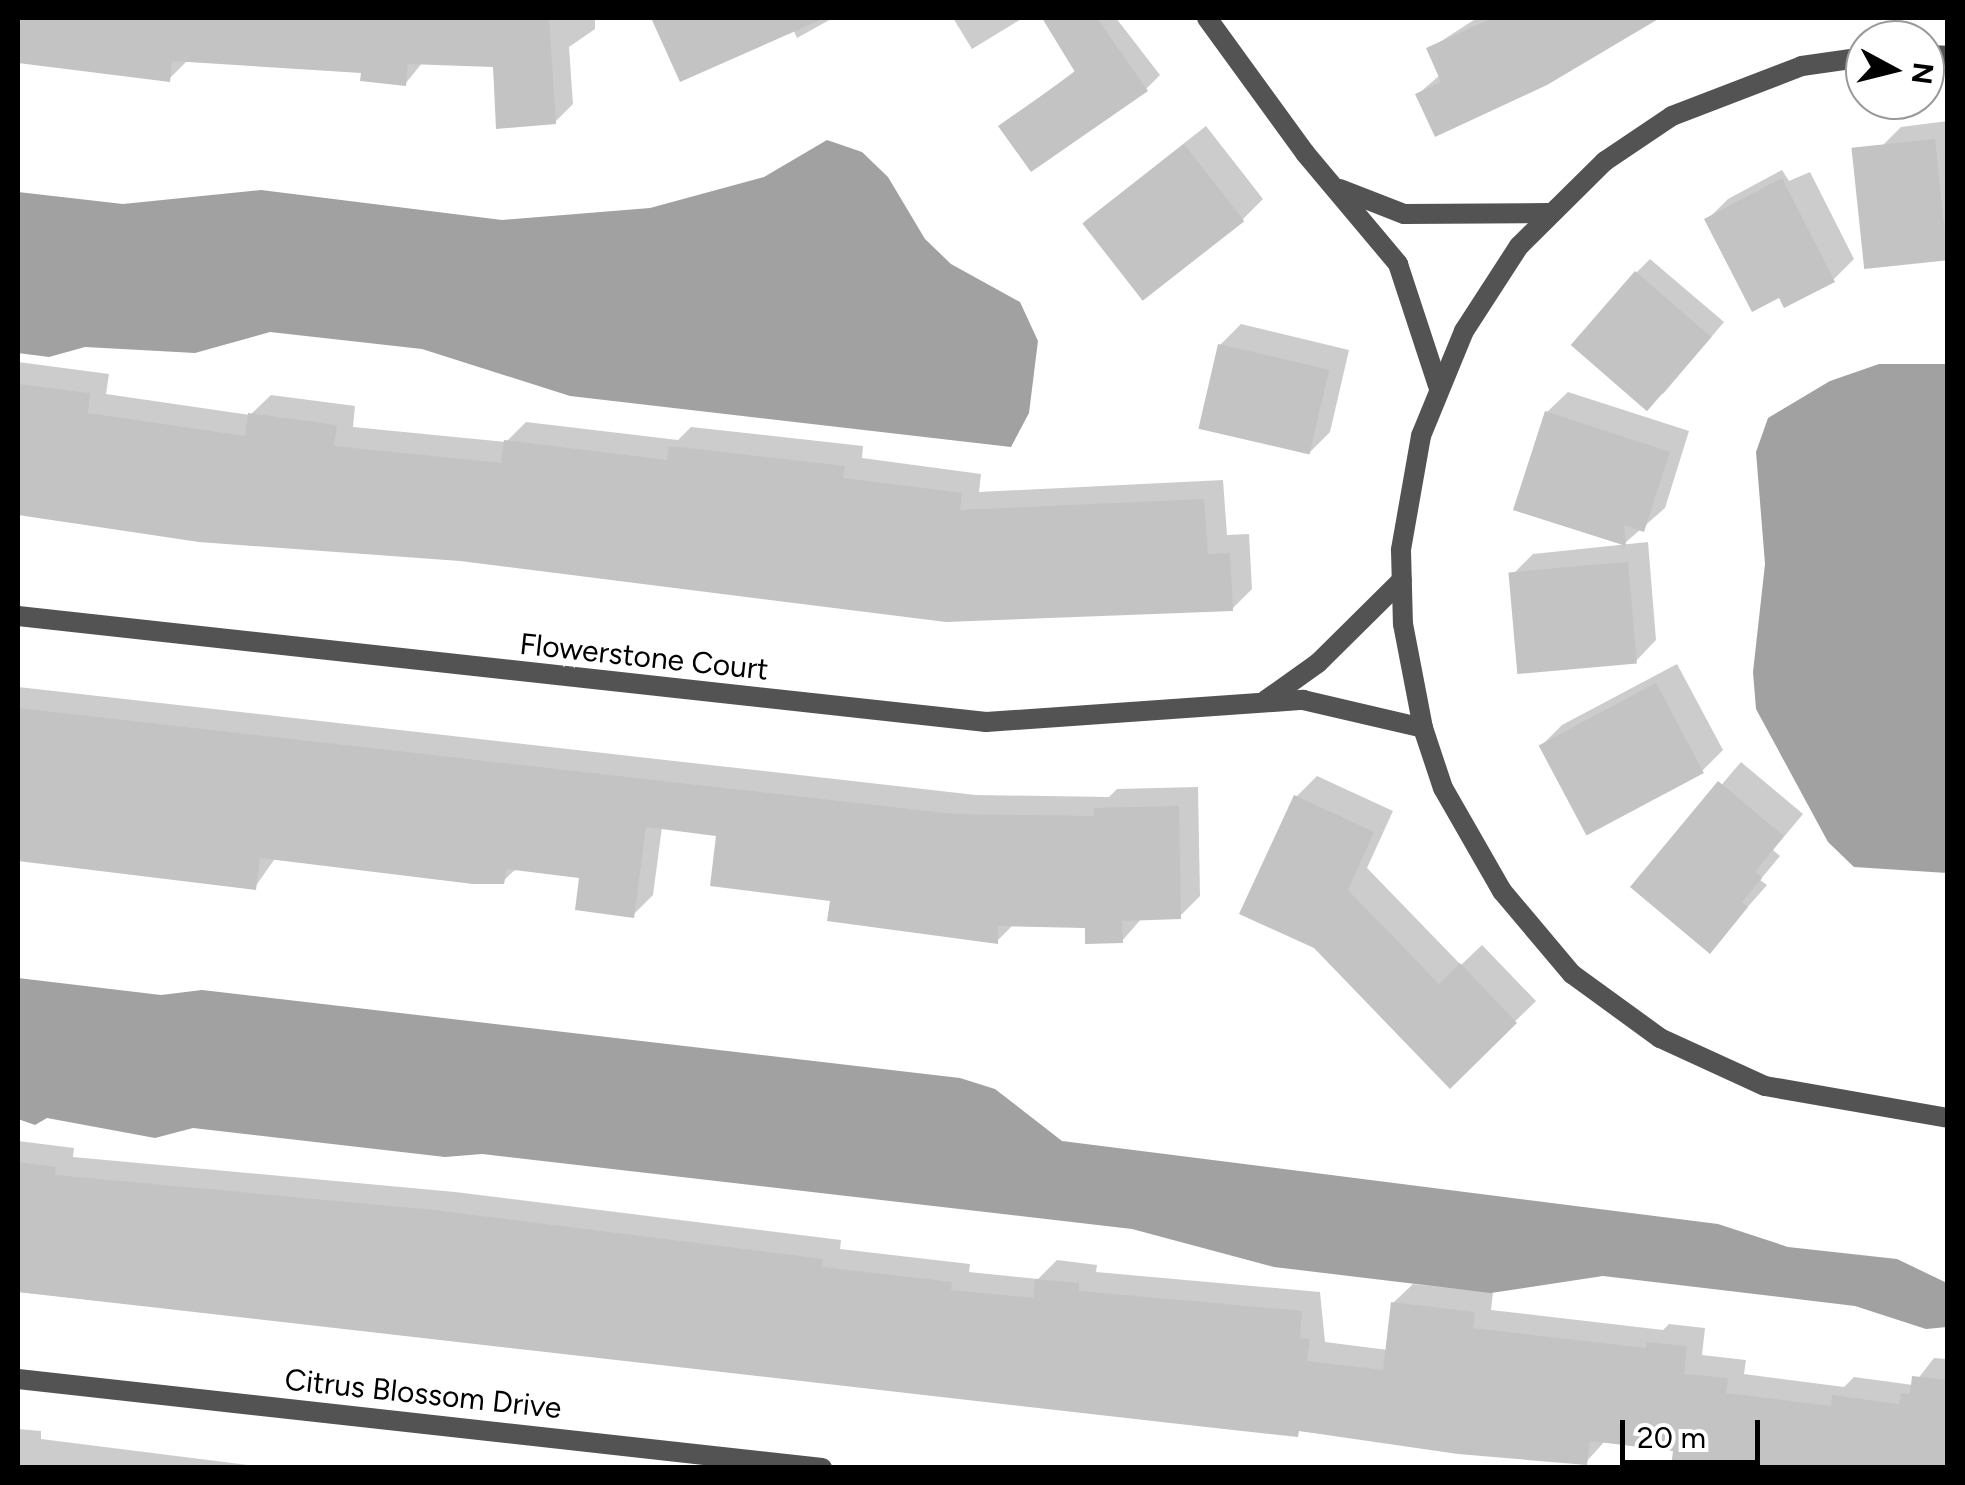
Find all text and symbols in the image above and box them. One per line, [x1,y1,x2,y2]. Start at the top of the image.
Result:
north arrow [1845,20,1945,120]
text: N [1905,61,1941,86]
street label: Flowerstone Court [518,626,770,688]
street label: Citrus Blossom Drive [283,1362,563,1426]
scale bar [1625,1400,1765,1462]
text: 20 m [1637,1419,1706,1456]

